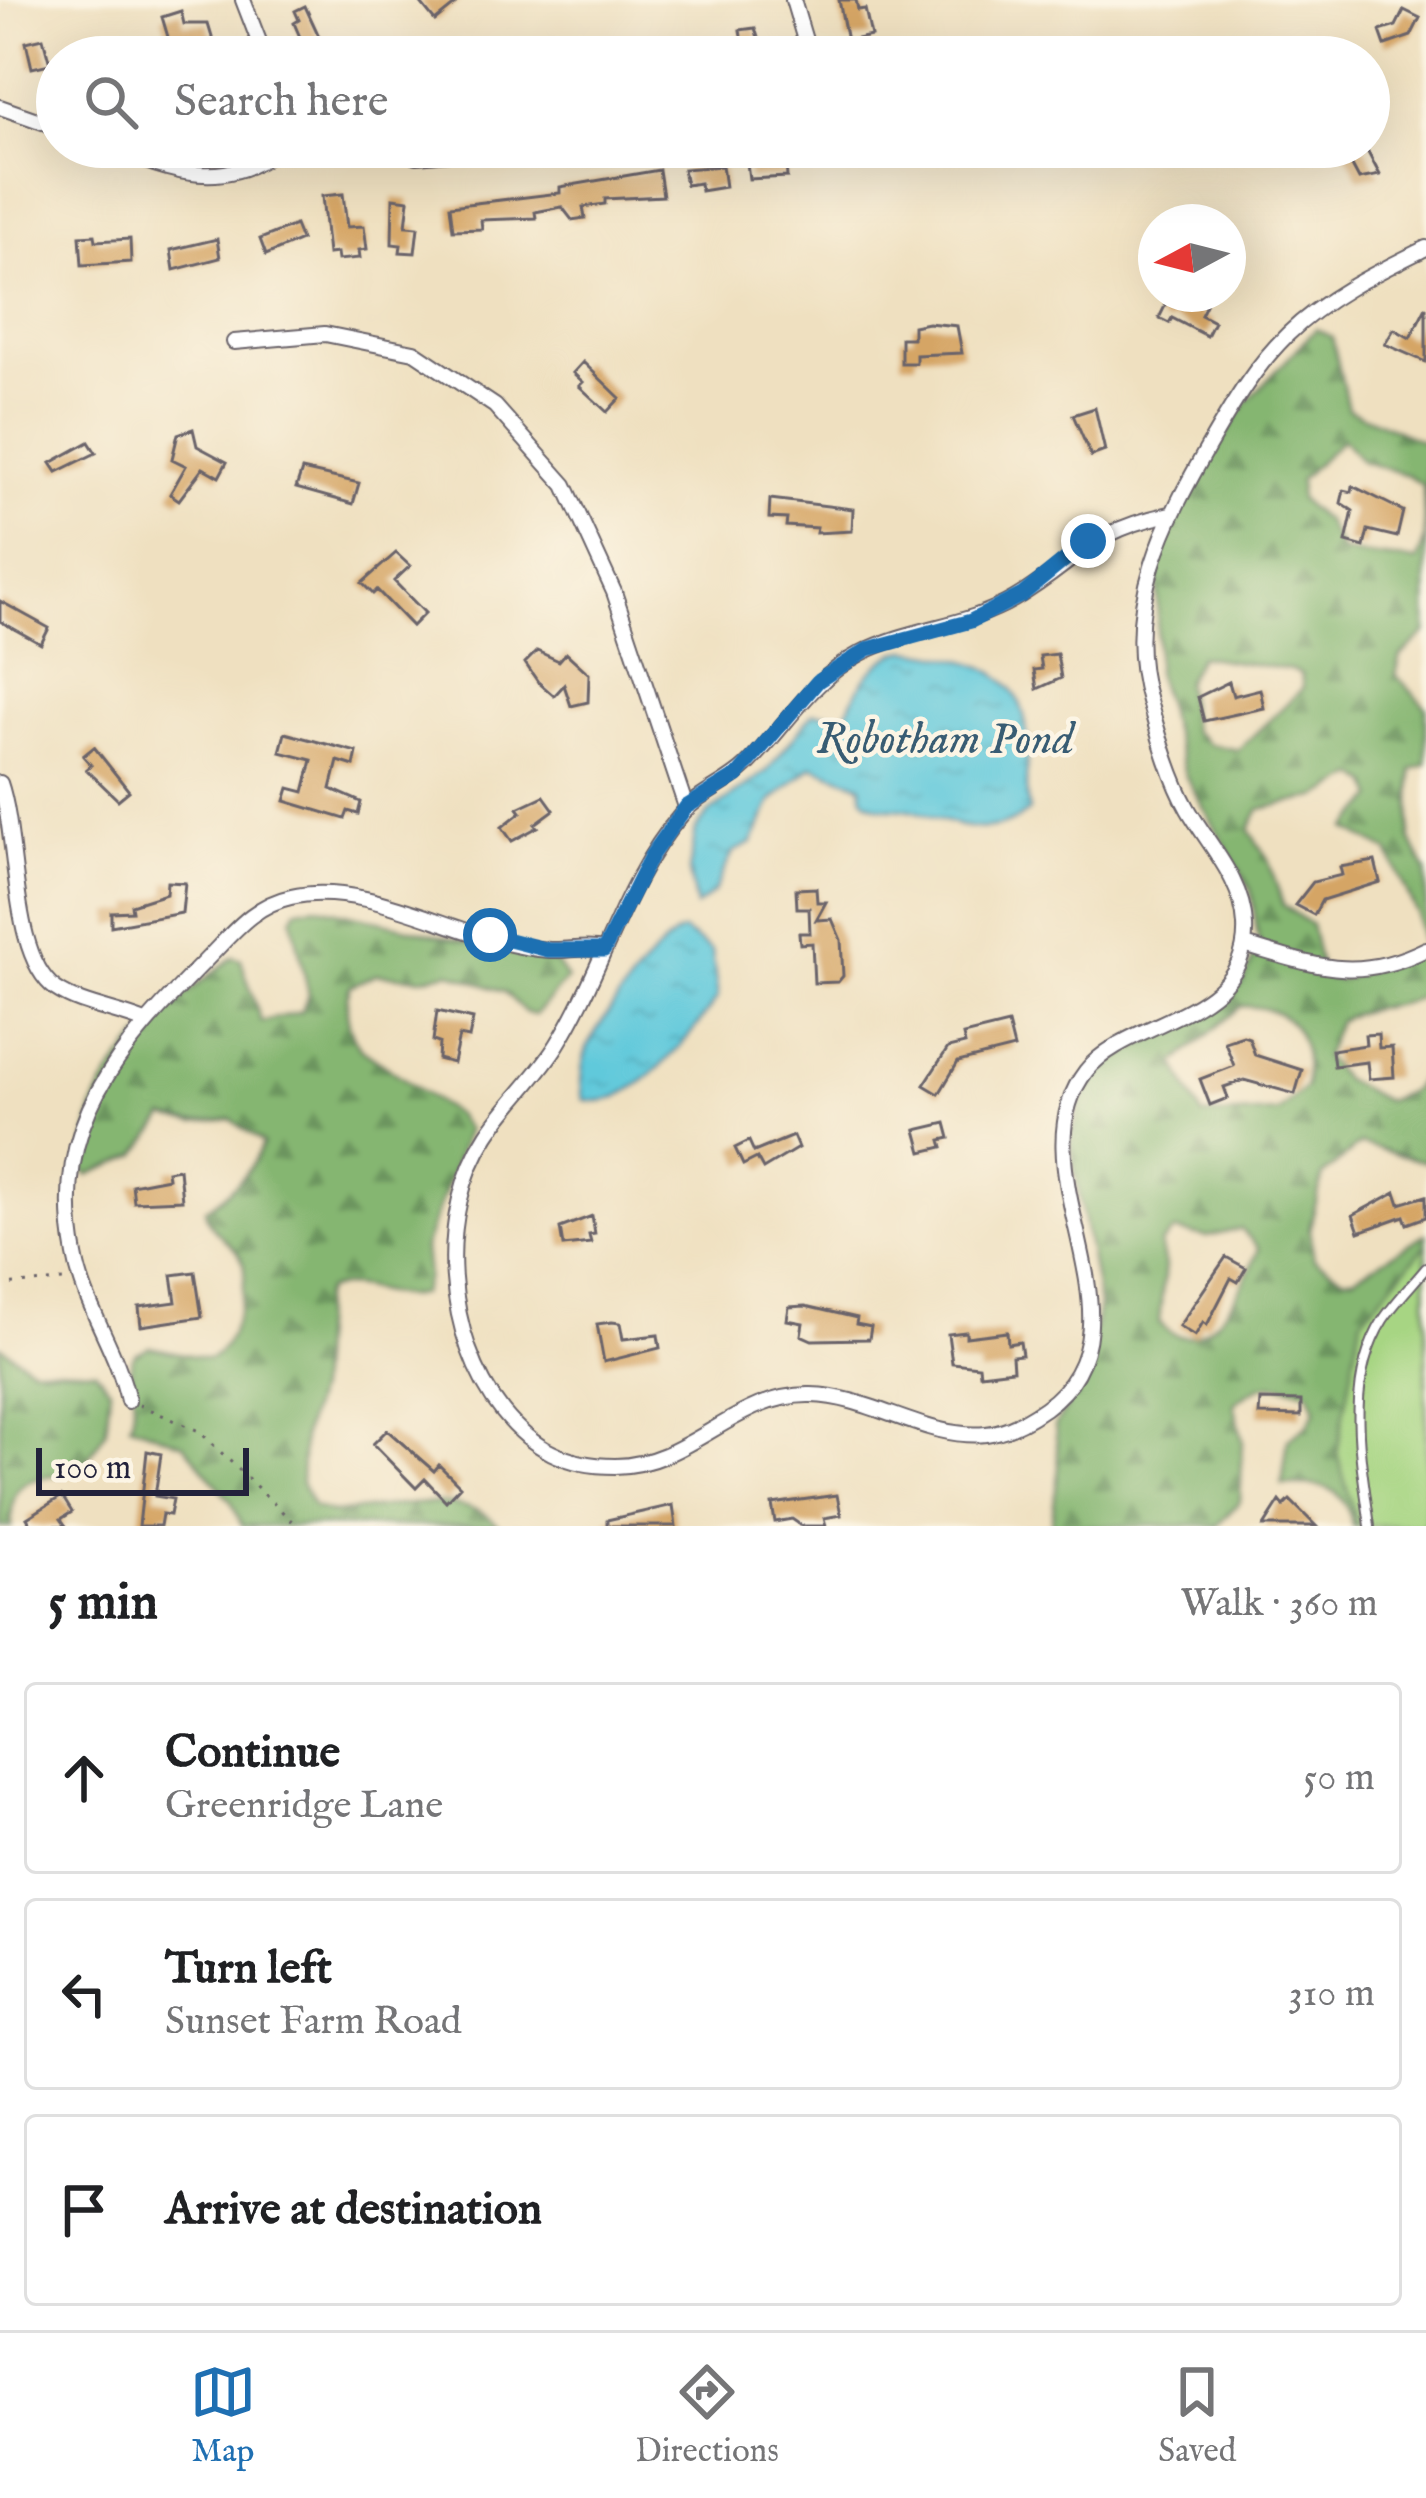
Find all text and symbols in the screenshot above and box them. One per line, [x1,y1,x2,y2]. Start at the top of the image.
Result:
search box [36,36,1390,168]
icon: search [78,69,144,135]
text: Search here [174,74,388,131]
north arrow [1138,204,1246,312]
route end [1061,514,1115,568]
water label: Robotham Pond [816,712,1077,769]
route start [463,908,517,962]
scale bar [36,1442,249,1495]
text: 100 m [54,1448,131,1490]
text: 5 min [48,1572,158,1637]
text: Walk · 360 m [1180,1580,1378,1629]
text: Continue [165,1725,340,1782]
icon: ahead [51,1745,117,1811]
text: 50 m [1303,1754,1375,1803]
text: Greenridge Lane [165,1782,443,1831]
text: Turn left [165,1941,332,1998]
icon: left [51,1961,117,2027]
text: 310 m [1288,1970,1375,2019]
text: Sunset Farm Road [165,1998,462,2047]
icon: arrive [51,2177,117,2243]
text: Arrive at destination [165,2182,542,2239]
tab: Map [190,2359,256,2473]
tab: Directions [635,2359,779,2473]
tab: Saved [1158,2359,1236,2473]

